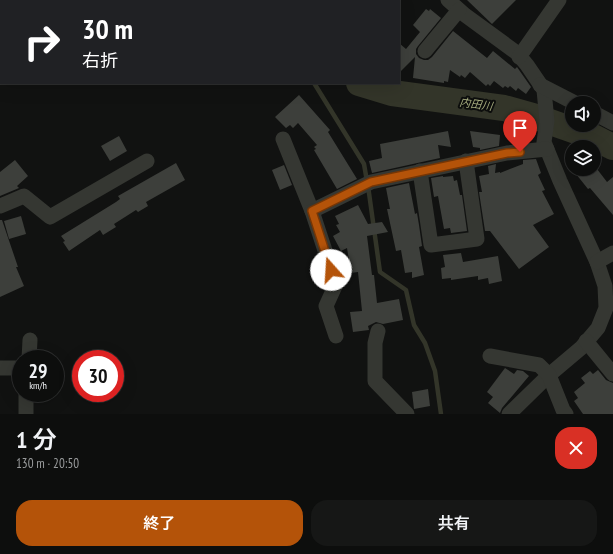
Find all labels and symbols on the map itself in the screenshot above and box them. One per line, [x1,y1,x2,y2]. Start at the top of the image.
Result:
water label: 内田川 [459,95,494,113]
pin [503,111,537,152]
position arrow [310,249,352,291]
speed limit sign: 30 [72,350,124,402]

